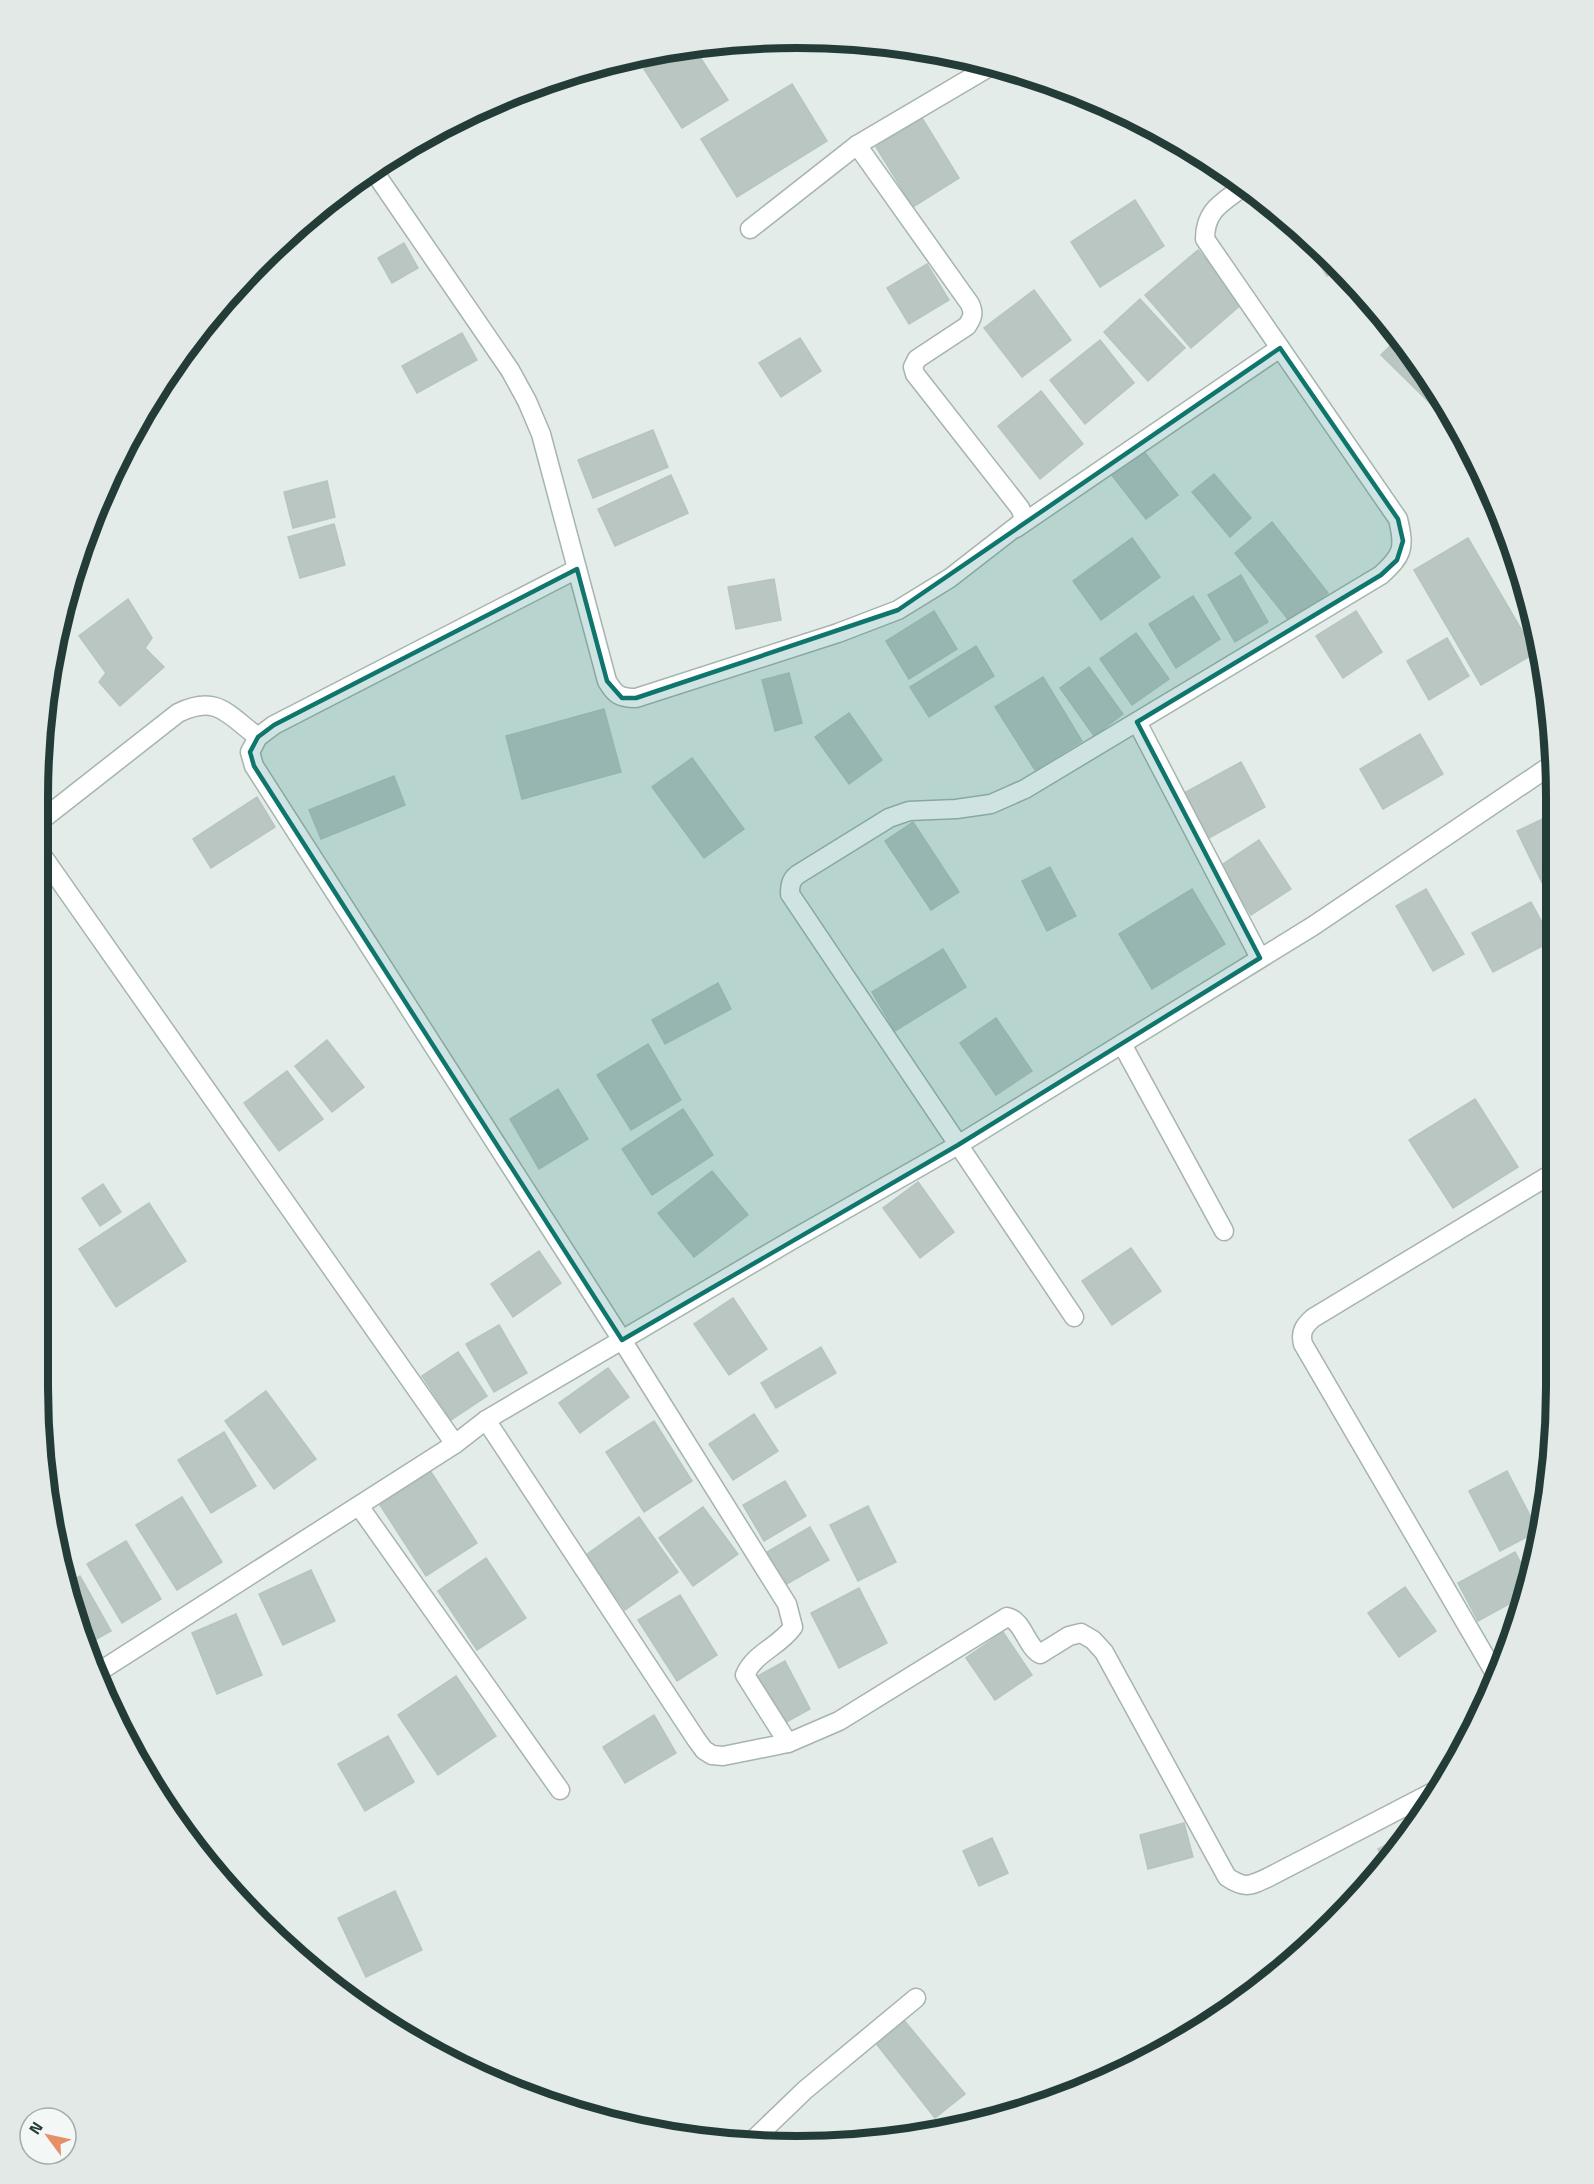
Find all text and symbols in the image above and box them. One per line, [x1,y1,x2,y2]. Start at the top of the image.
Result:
north arrow [18,2106,78,2166]
text: N [22,2117,49,2139]

